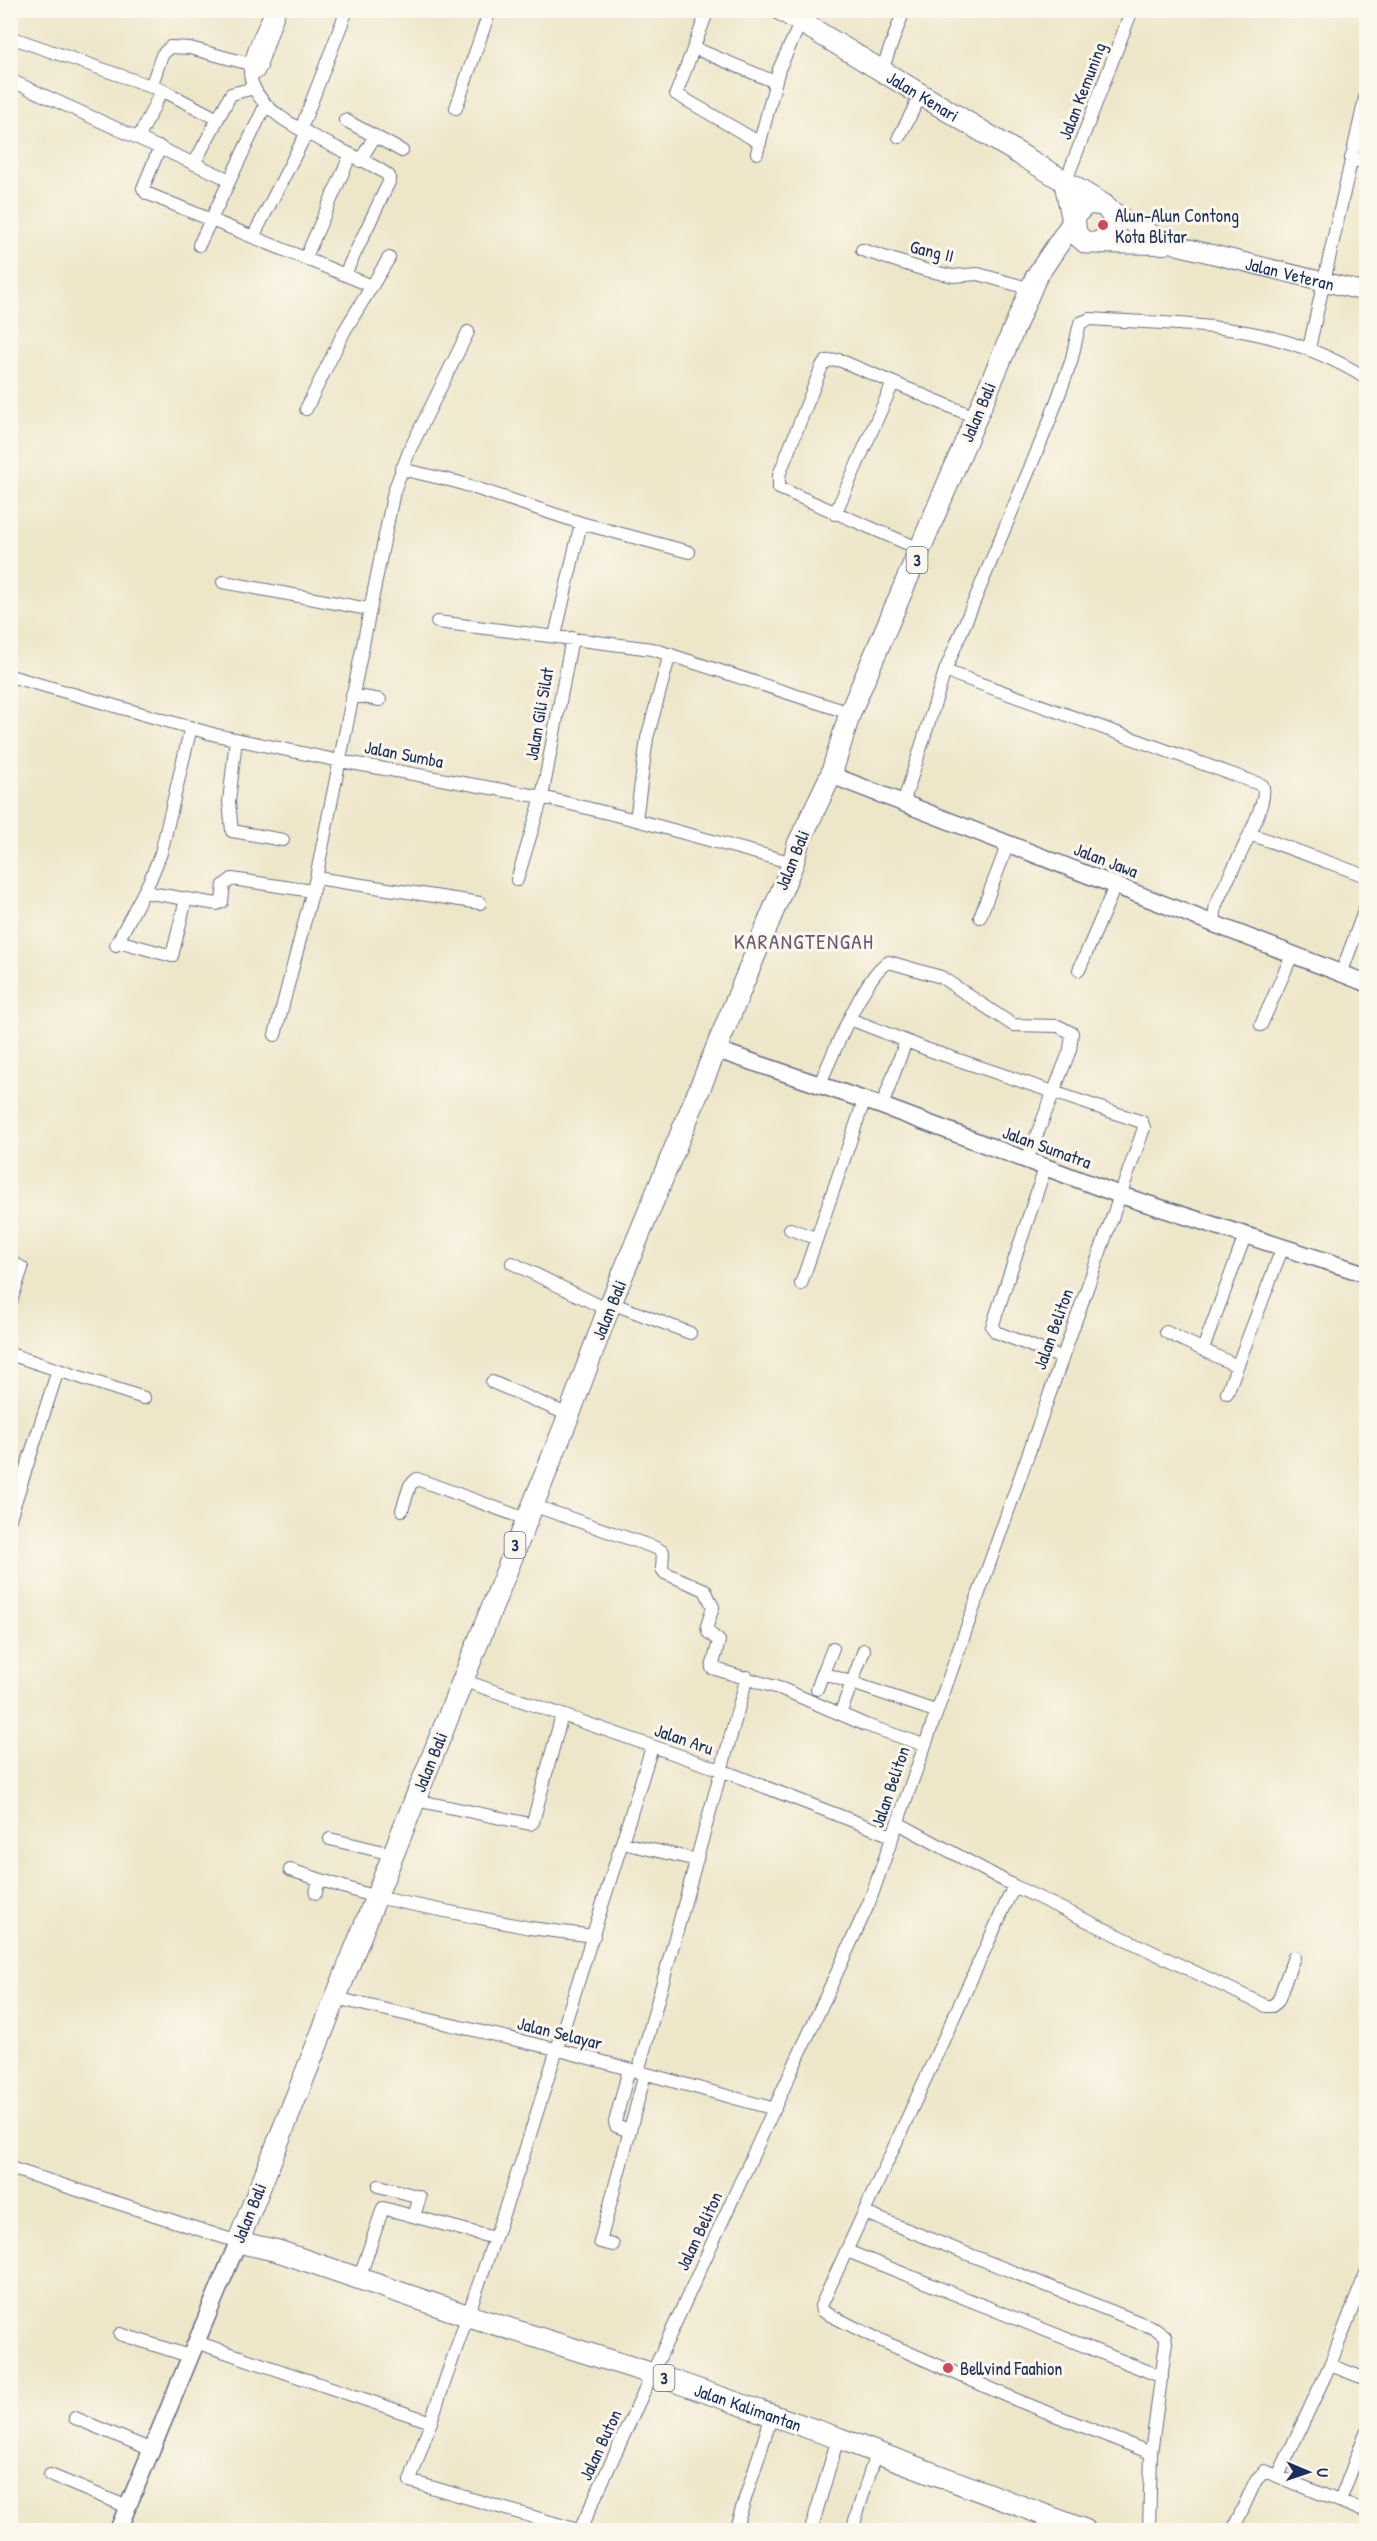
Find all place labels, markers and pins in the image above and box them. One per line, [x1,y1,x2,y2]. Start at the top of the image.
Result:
place label: Alun-Alun Contong Kota Blitar [1115,203,1239,249]
marker: Alun-Alun Contong Kota Blitar [1096,218,1110,232]
place label: Bellvind Faahion [960,2356,1062,2381]
marker: Bellvind Faahion [941,2361,955,2375]

